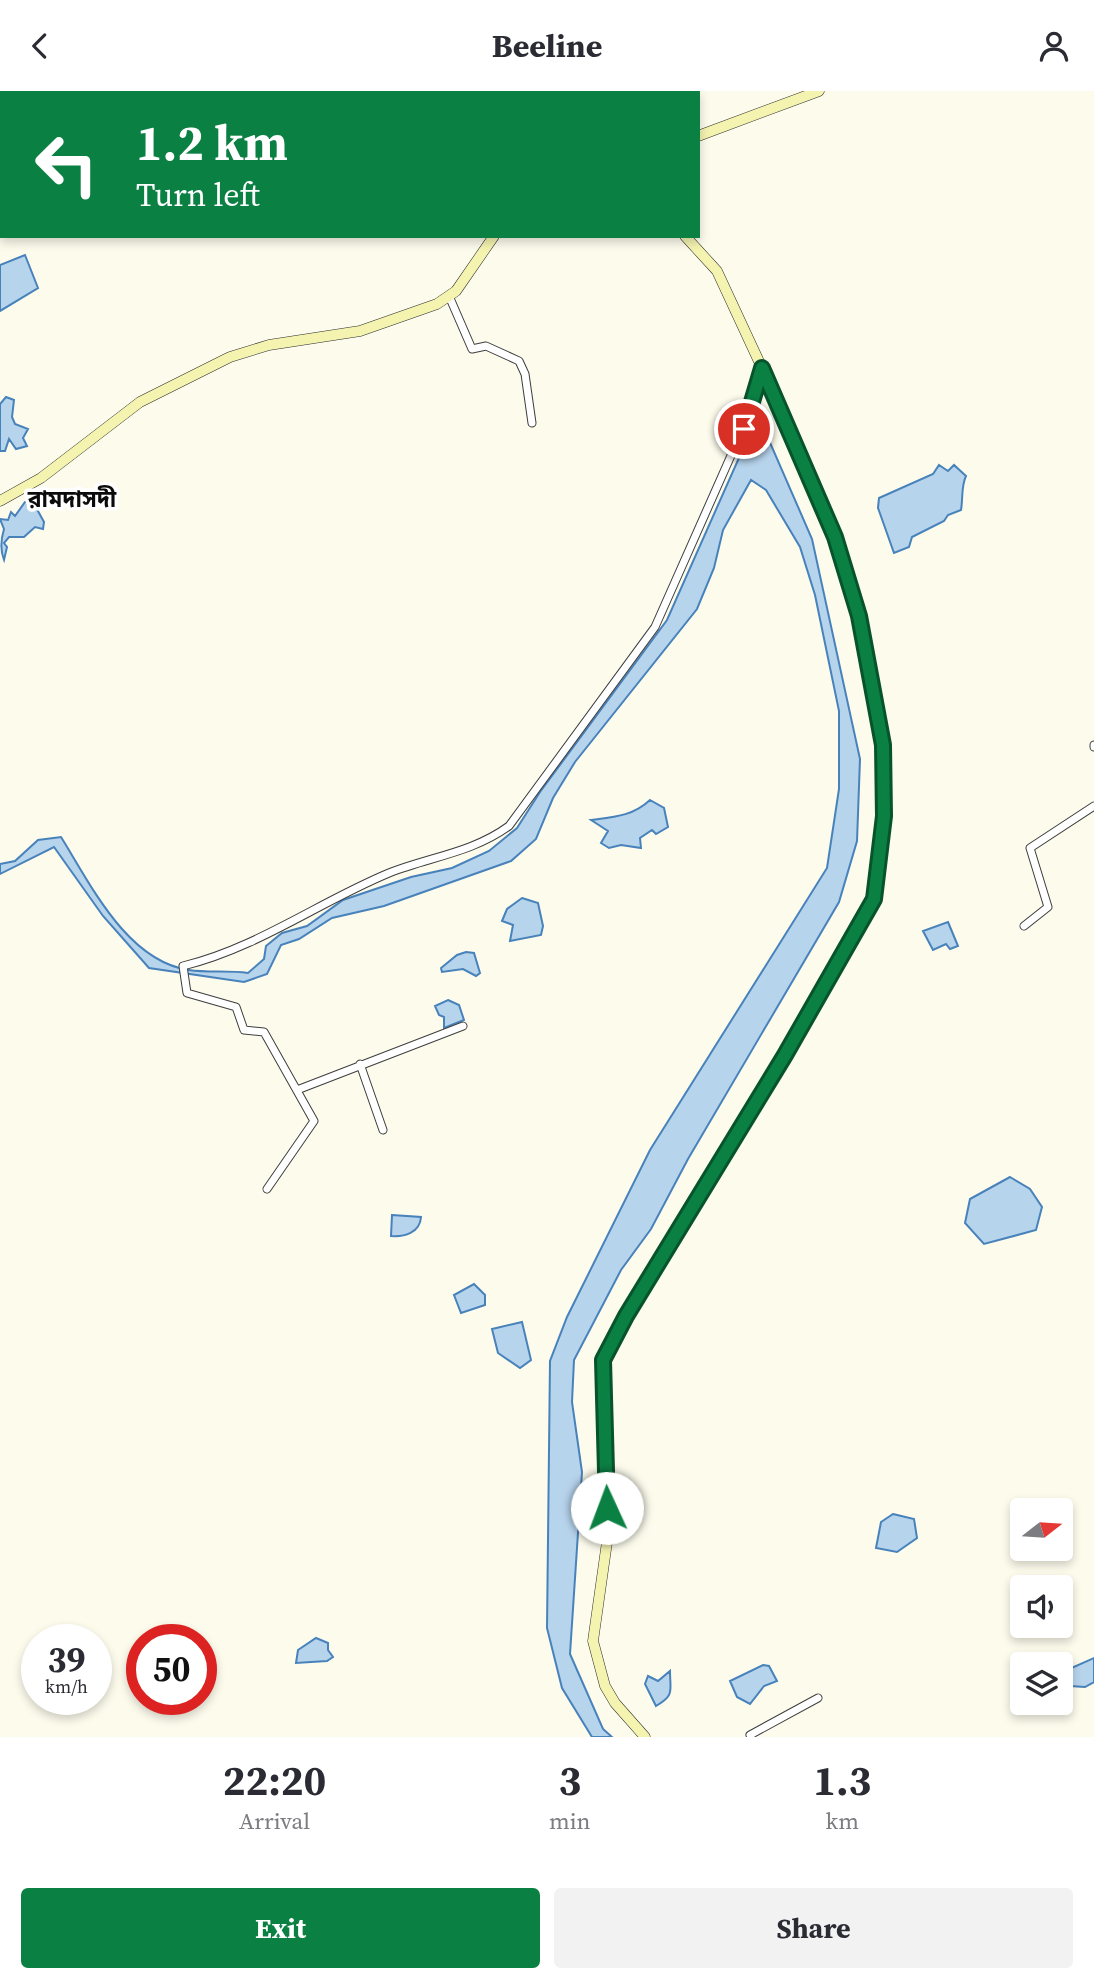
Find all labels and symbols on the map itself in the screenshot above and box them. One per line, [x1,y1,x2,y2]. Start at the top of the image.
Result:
pin [714,399,774,459]
district label: রামদাসদী [27,483,117,515]
position arrow [570,1471,644,1545]
north arrow [1010,1498,1073,1561]
speed limit sign: 50 [126,1624,217,1715]

